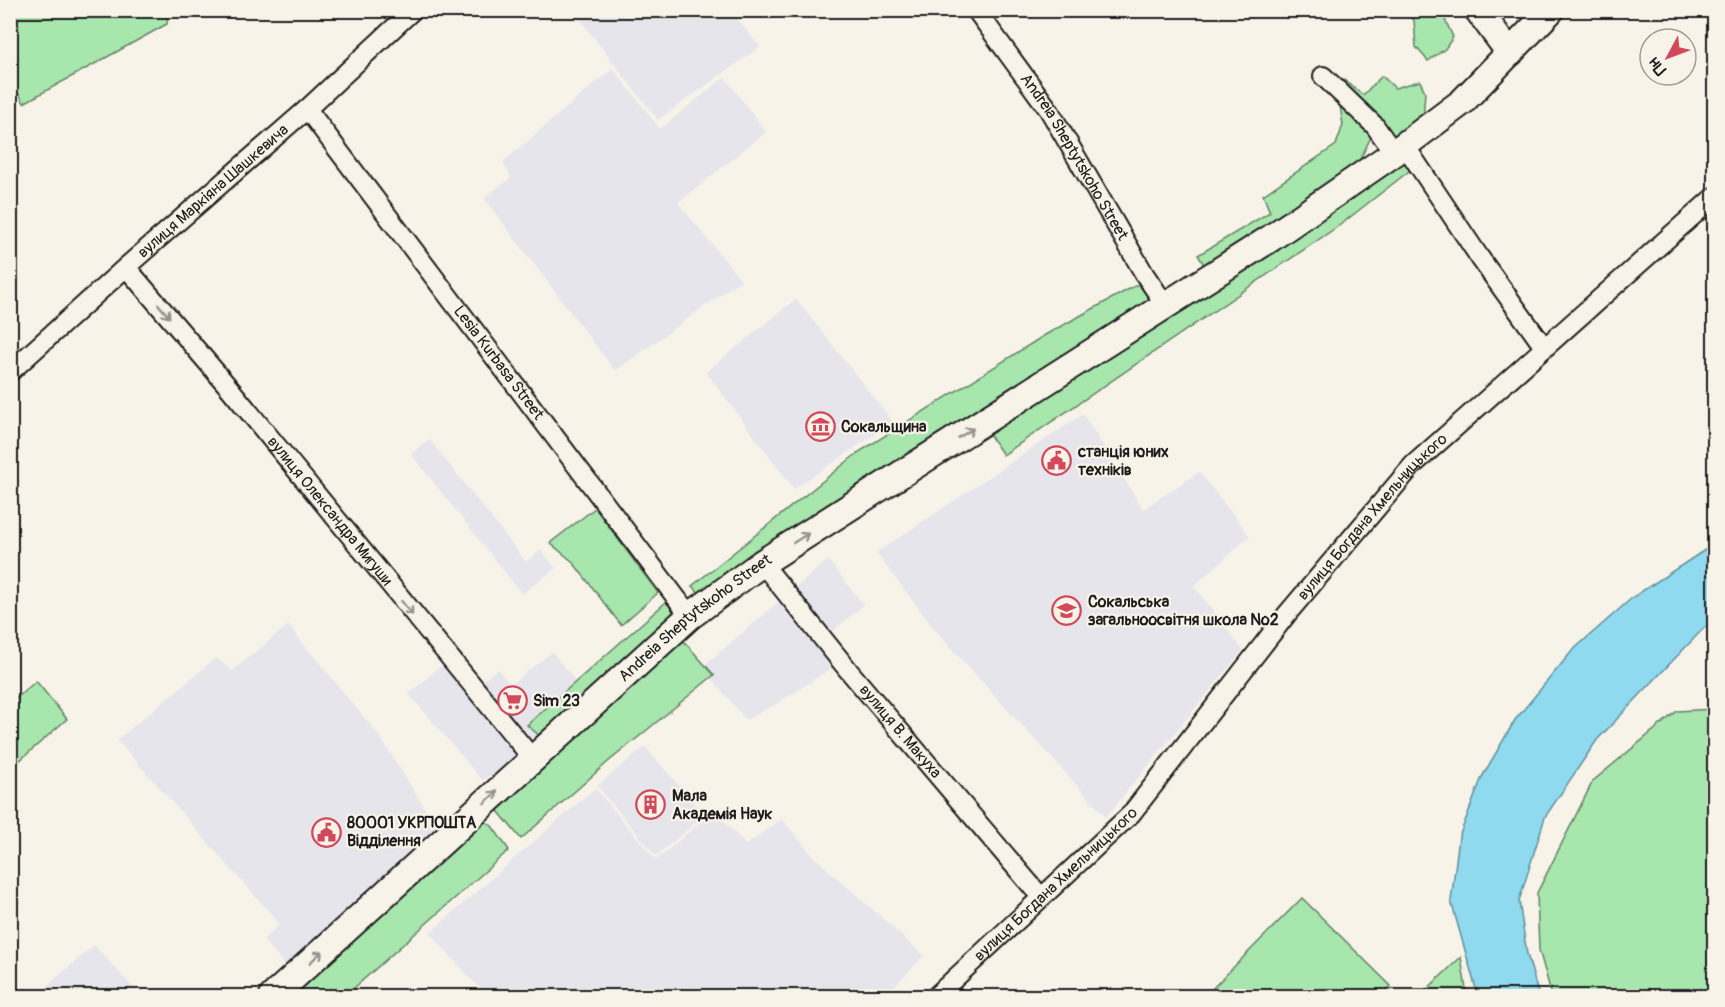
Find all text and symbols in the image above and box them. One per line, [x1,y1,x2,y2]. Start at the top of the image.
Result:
north arrow [1638,27,1698,87]
text: Пн [1644,53,1671,79]
street label: Andreia Sheptytskoho Street [1016,70,1133,244]
street label: вулиця Маркіяна Шашкевича [133,120,293,262]
street label: Lesia Kurbasa Street [449,302,549,424]
one-way arrow [157,303,171,318]
museum icon: Сокальщина [804,411,836,443]
place label: Сокальщина [841,417,927,437]
one-way arrow [957,427,974,439]
street label: вулиця Богдана Хмельницького [1293,429,1452,604]
street label: вулиця Олександра Мигуши [263,432,397,590]
place label: станція юних техніків [1077,442,1169,480]
public building icon: станція юних техніків [1041,445,1073,477]
one-way arrow [792,531,809,543]
street label: Andreia Sheptytskoho Street [614,549,776,686]
place label: Сокальська загальноосвітня школа №2 [1088,592,1279,630]
school or university icon: Сокальська загальноосвітня школа №2 [1051,595,1083,627]
one-way arrow [400,600,414,615]
street label: вулиця В. Макуха [855,680,946,782]
supermarket icon: Sim 23 [496,685,528,717]
place label: Sim 23 [533,691,580,711]
place label: Мала Академія Наук [672,786,773,824]
building icon: Мала Академія Наук [635,789,667,821]
one-way arrow [483,790,498,804]
street label: вулиця Богдана Хмельницького [970,803,1143,965]
place label: 80001 УКРПОШТА Відділення [347,813,477,851]
public building icon: 80001 УКРПОШТА Відділення [310,816,342,848]
one-way arrow [308,950,323,964]

